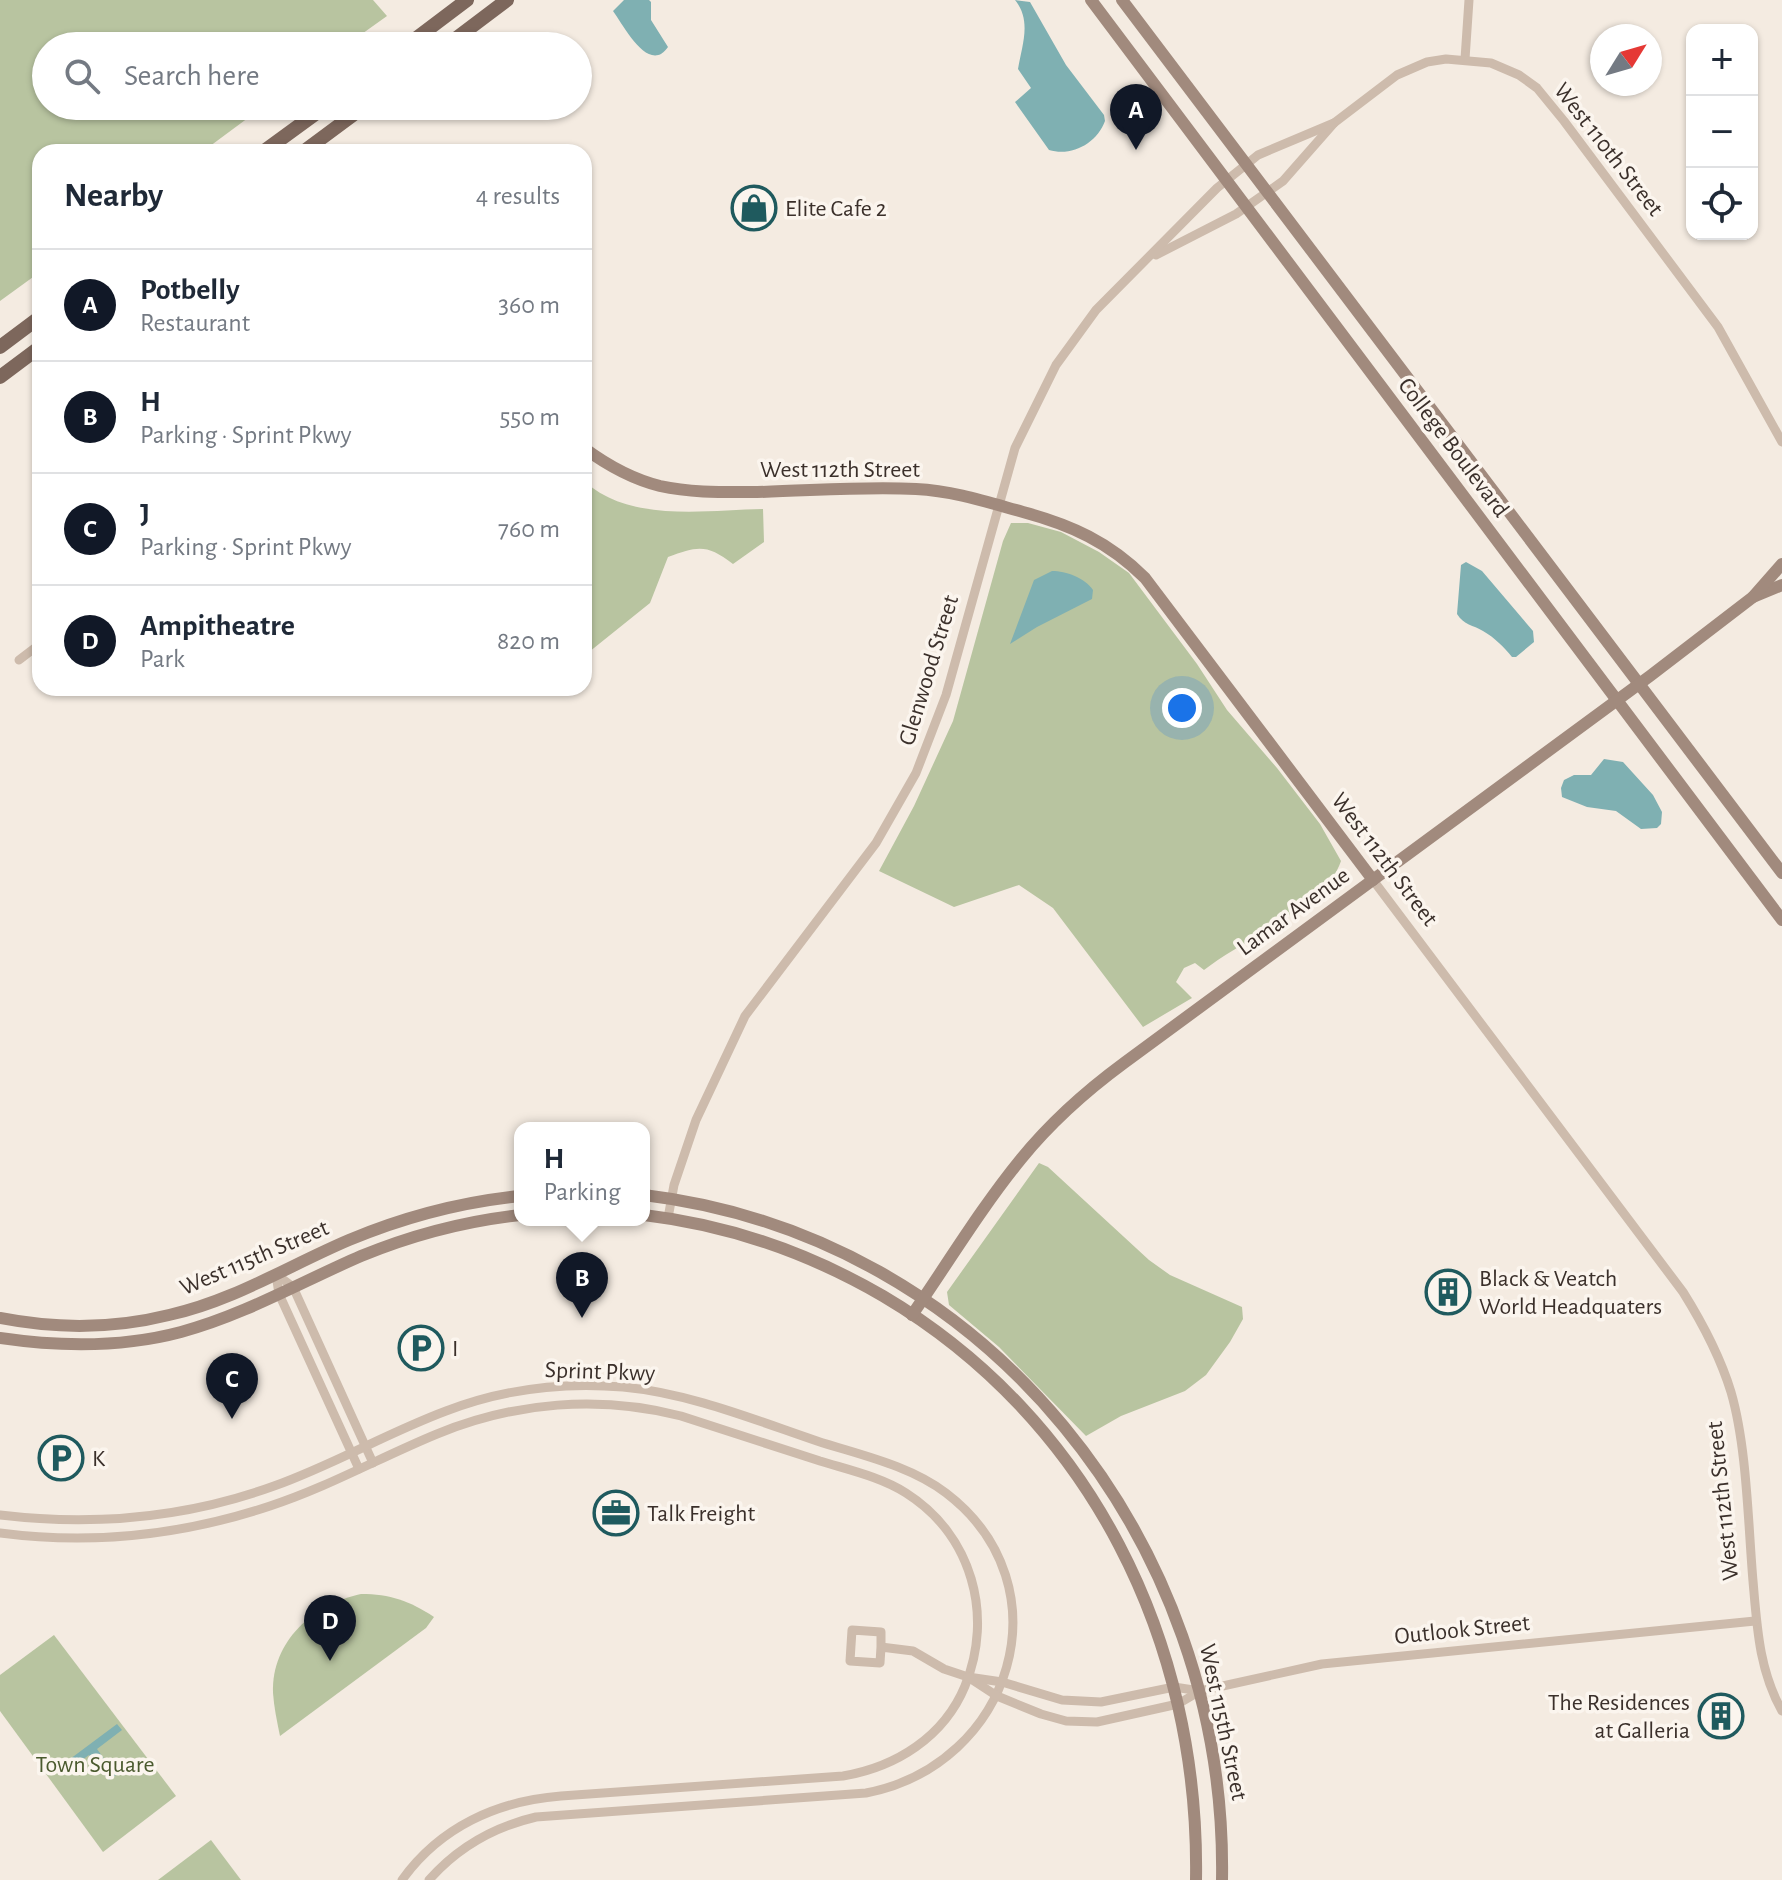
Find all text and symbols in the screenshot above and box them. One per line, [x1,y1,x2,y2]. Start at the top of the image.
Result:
north arrow [1590,24,1662,96]
map controls [1686,24,1758,240]
button: + [1686,24,1758,96]
search box [32,32,592,120]
icon: search [60,54,104,98]
text: Search here [124,61,260,91]
street label: West 110th Street [1549,79,1668,221]
pin: A [1110,84,1162,150]
button: − [1686,96,1758,168]
button: locate [1686,168,1758,240]
text: Nearby [64,179,163,213]
text: 4 results [476,183,560,209]
shop icon: Elite Cafe 2 [730,184,778,232]
place label: Elite Cafe 2 [785,197,887,221]
text: Potbelly [140,275,240,305]
text: A [82,292,98,318]
text: 360 m [498,292,560,318]
text: Restaurant [140,310,250,336]
street label: College Boulevard [1393,373,1513,522]
text: H [140,387,161,417]
text: B [82,404,98,430]
text: 550 m [499,404,560,430]
text: Parking · Sprint Pkwy [140,422,352,448]
street label: West 112th Street [760,458,920,482]
text: J [140,499,150,529]
text: C [83,516,97,542]
text: 760 m [498,516,560,542]
text: Parking · Sprint Pkwy [140,534,352,560]
street label: Glenwood Street [895,592,963,748]
text: Ampitheatre [140,611,295,641]
text: D [81,628,99,654]
text: 820 m [497,628,560,654]
text: Park [140,646,185,672]
your location [1162,688,1202,728]
street label: West 112th Street [1326,789,1442,931]
street label: Lamar Avenue [1233,863,1354,960]
popup [514,1122,650,1226]
text: H [543,1144,564,1174]
text: Parking [543,1179,621,1205]
street label: West 115th Street [176,1216,333,1300]
pin: B [556,1252,608,1318]
place label: Black & Veatch World Headquaters [1479,1267,1662,1319]
building icon: Black & Veatch World Headquaters [1424,1268,1472,1316]
parking icon: I [397,1324,445,1372]
place label: I [452,1337,458,1361]
pin: C [206,1353,258,1419]
street label: Sprint Pkwy [544,1358,656,1386]
street label: West 112th Street [1703,1420,1743,1582]
parking icon: K [37,1434,85,1482]
place label: K [92,1447,106,1471]
office icon: Talk Freight [592,1489,640,1537]
place label: Talk Freight [647,1502,755,1526]
pin: D [304,1595,356,1661]
street label: Outlook Street [1393,1611,1531,1649]
street label: West 115th Street [1195,1642,1251,1803]
place label: The Residences at Galleria [1548,1691,1690,1743]
building icon: The Residences at Galleria [1697,1692,1745,1740]
park label: Town Square [35,1753,155,1777]

